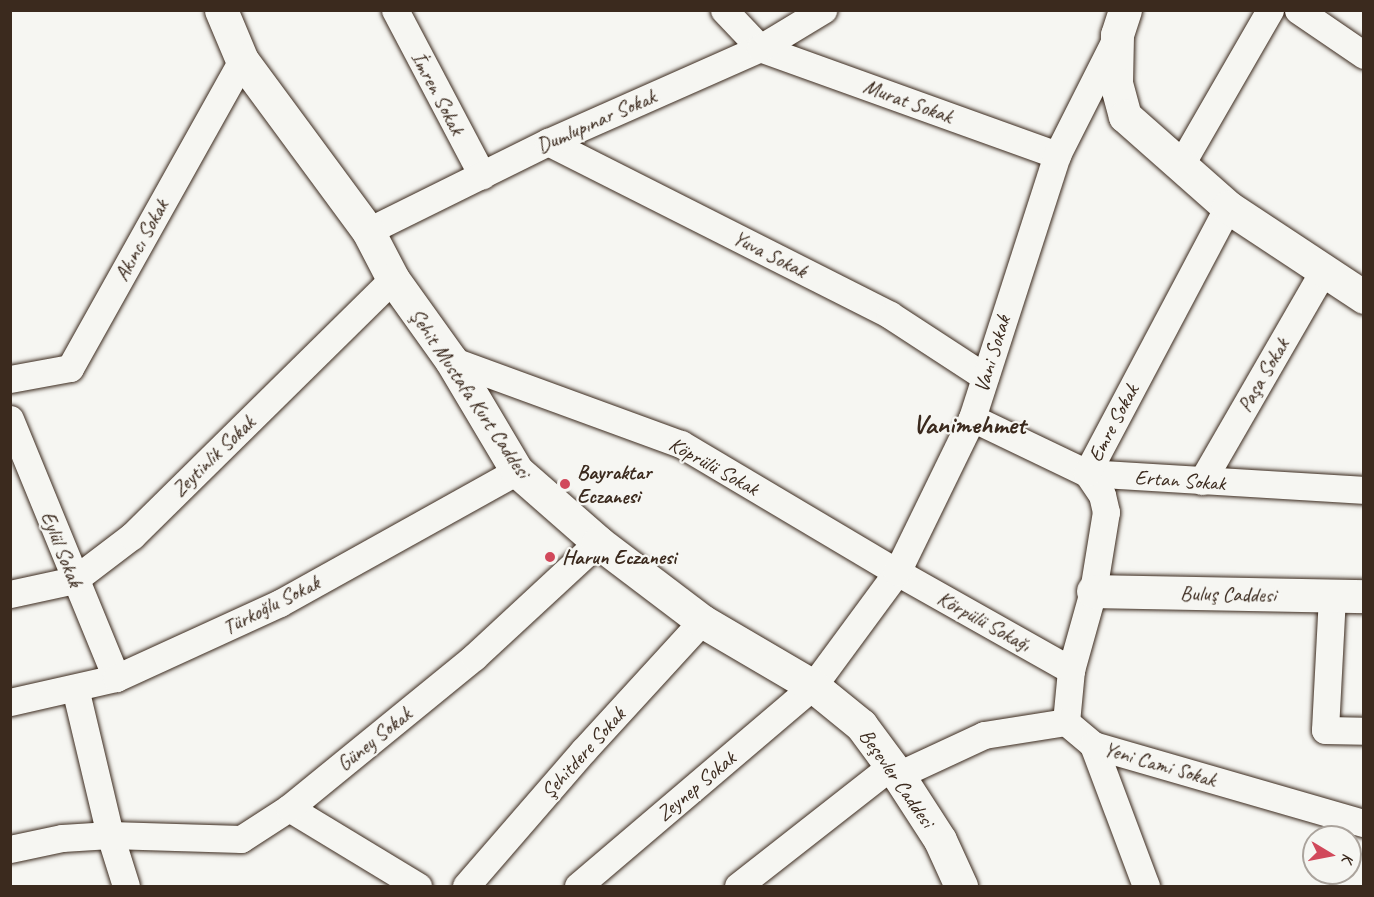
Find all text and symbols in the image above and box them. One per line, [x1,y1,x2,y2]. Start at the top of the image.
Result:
street label: İmren Sokak [406,47,470,139]
street label: Murat Sokak [861,73,955,129]
street label: Dumlupınar Sokak [533,84,659,158]
street label: Akıncı Sokak [108,195,174,285]
street label: Yuva Sokak [729,225,811,283]
street label: Şehit Mustafa Kurt Caddesi [404,304,536,482]
street label: Vani Sokak [969,313,1015,395]
street label: Paşa Sokak [1232,334,1294,416]
street label: Emre Sokak [1082,380,1144,466]
district label: Vanimehmet [913,409,1025,441]
street label: Zeytinlik Sokak [166,410,260,502]
street label: Köprülü Sokak [665,431,763,501]
place label: Bayraktar Eczanesi [577,459,651,509]
street label: Ertan Sokak [1134,464,1226,496]
marker: Bayraktar Eczanesi [558,477,572,491]
street label: Eylül Sokak [35,508,89,590]
place label: Harun Eczanesi [562,544,676,570]
marker: Harun Eczanesi [543,550,557,564]
street label: Türkoğlu Sokak [218,570,324,640]
street label: Buluş Caddesi [1180,581,1276,607]
street label: Körpülü Sokağı [933,585,1035,657]
street label: Güney Sokak [332,702,416,776]
street label: Şehitdere Sokak [536,702,630,804]
street label: Beşevler Caddesi [854,724,940,832]
street label: Yeni Cami Sokak [1101,736,1219,792]
street label: Zeynep Sokak [652,746,740,826]
north arrow [1302,825,1362,885]
text: K [1337,852,1358,864]

